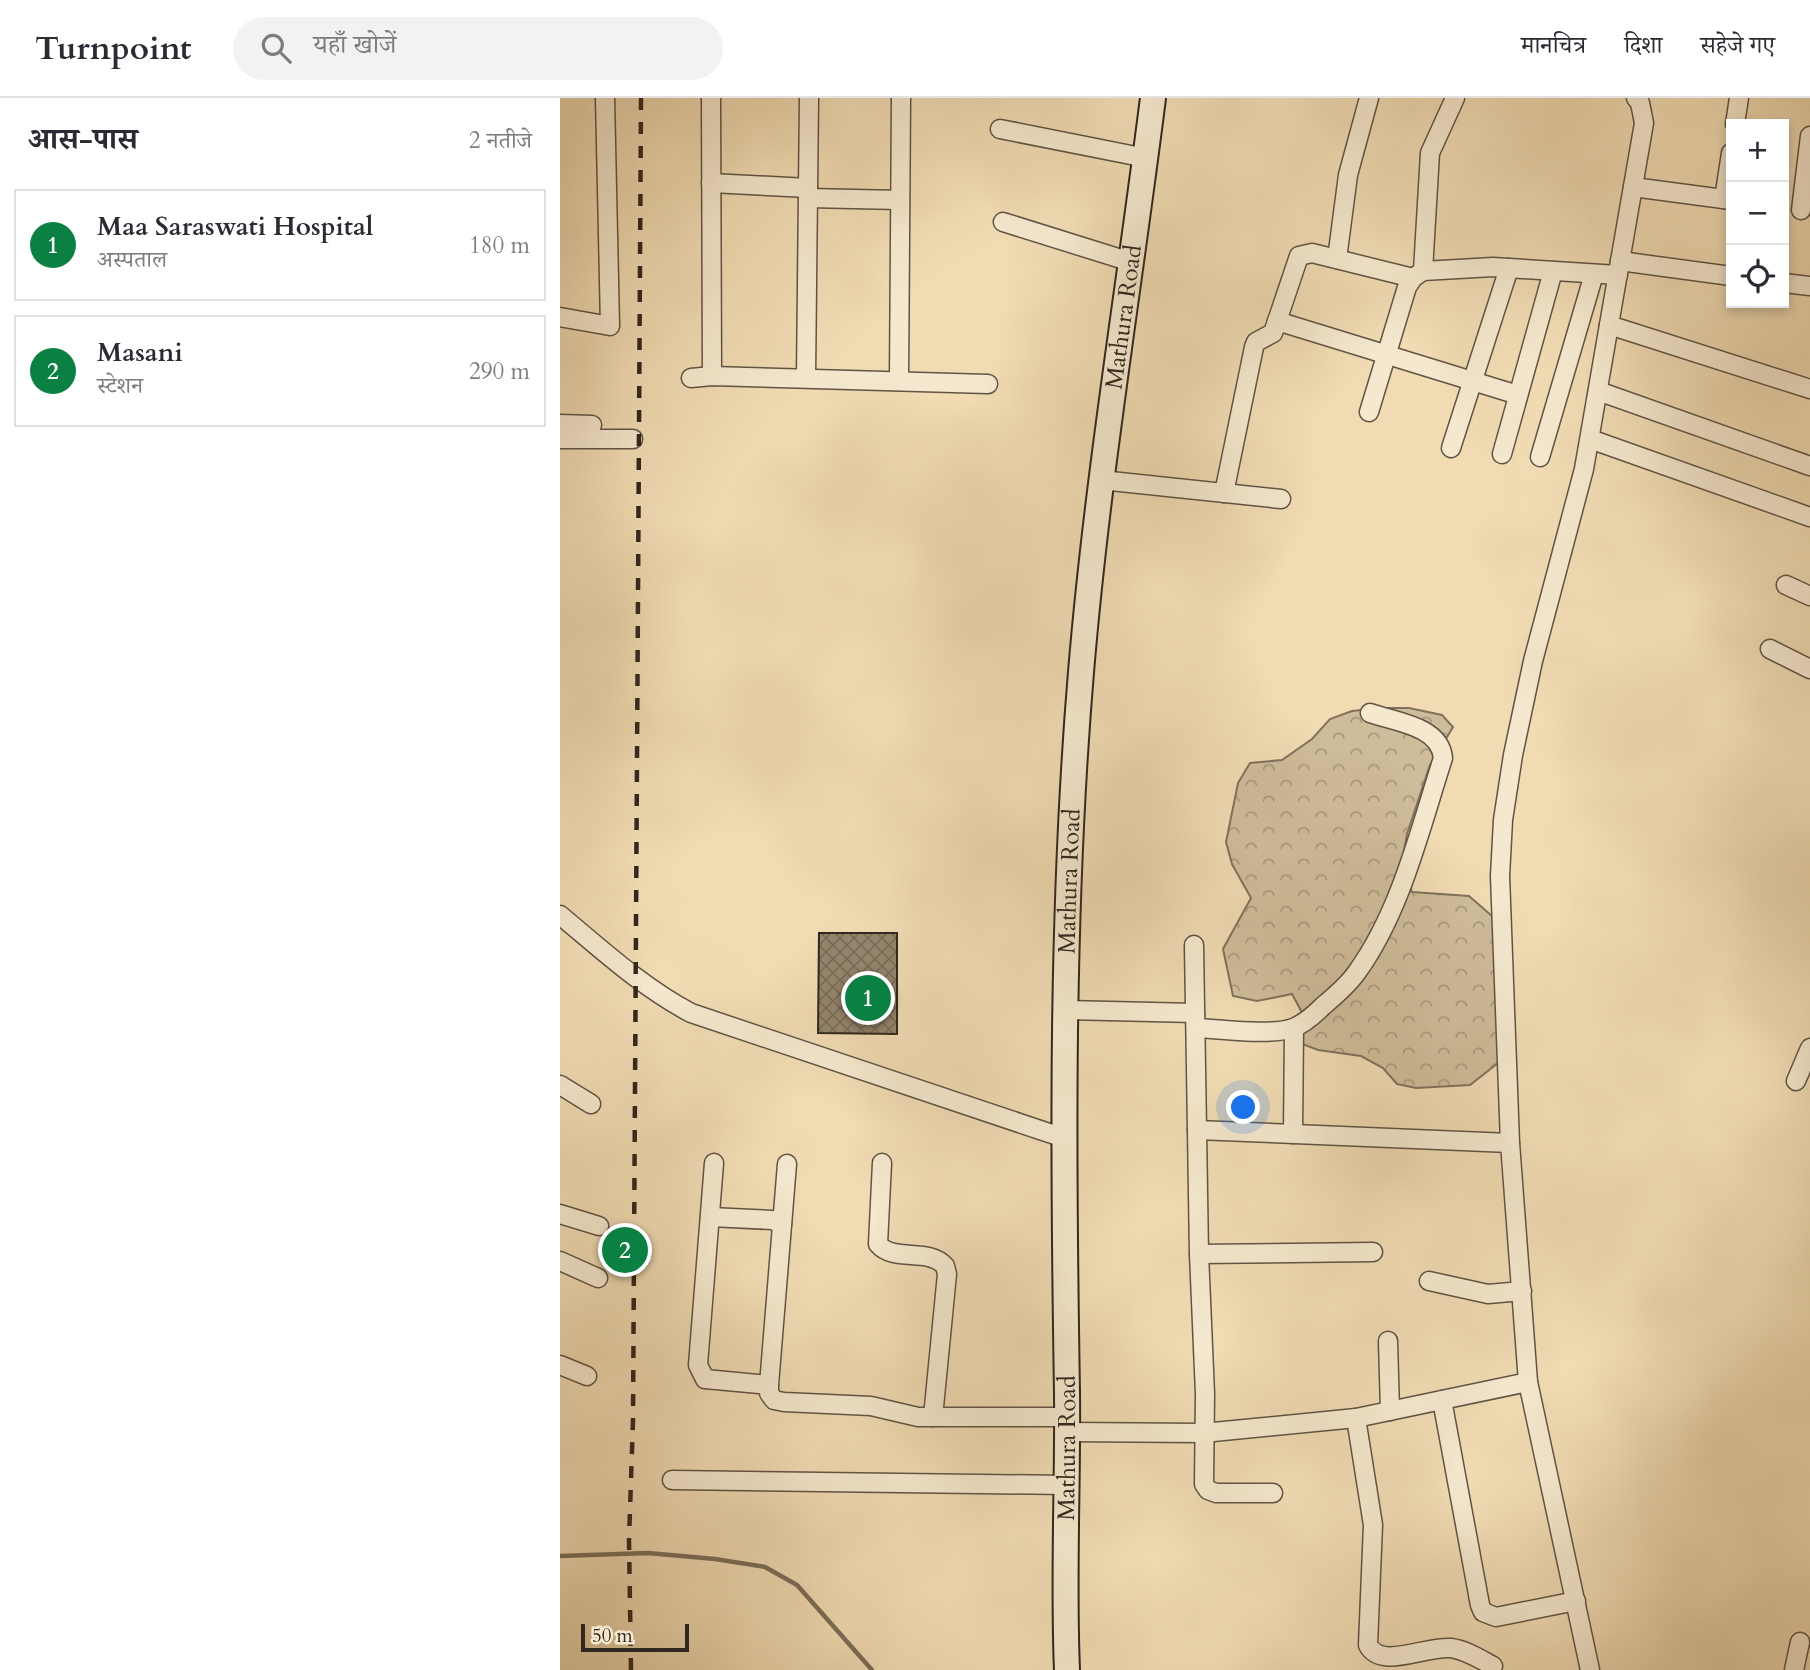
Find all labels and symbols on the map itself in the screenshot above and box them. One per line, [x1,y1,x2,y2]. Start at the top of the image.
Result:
street label: Mathura Road [1097,243,1150,391]
street label: Mathura Road [1050,807,1088,954]
pin: 1 [845,972,891,1024]
your location [1226,1090,1260,1124]
pin: 2 [602,1224,648,1276]
street label: Mathura Road [1050,1375,1084,1521]
scale bar [581,1621,690,1653]

